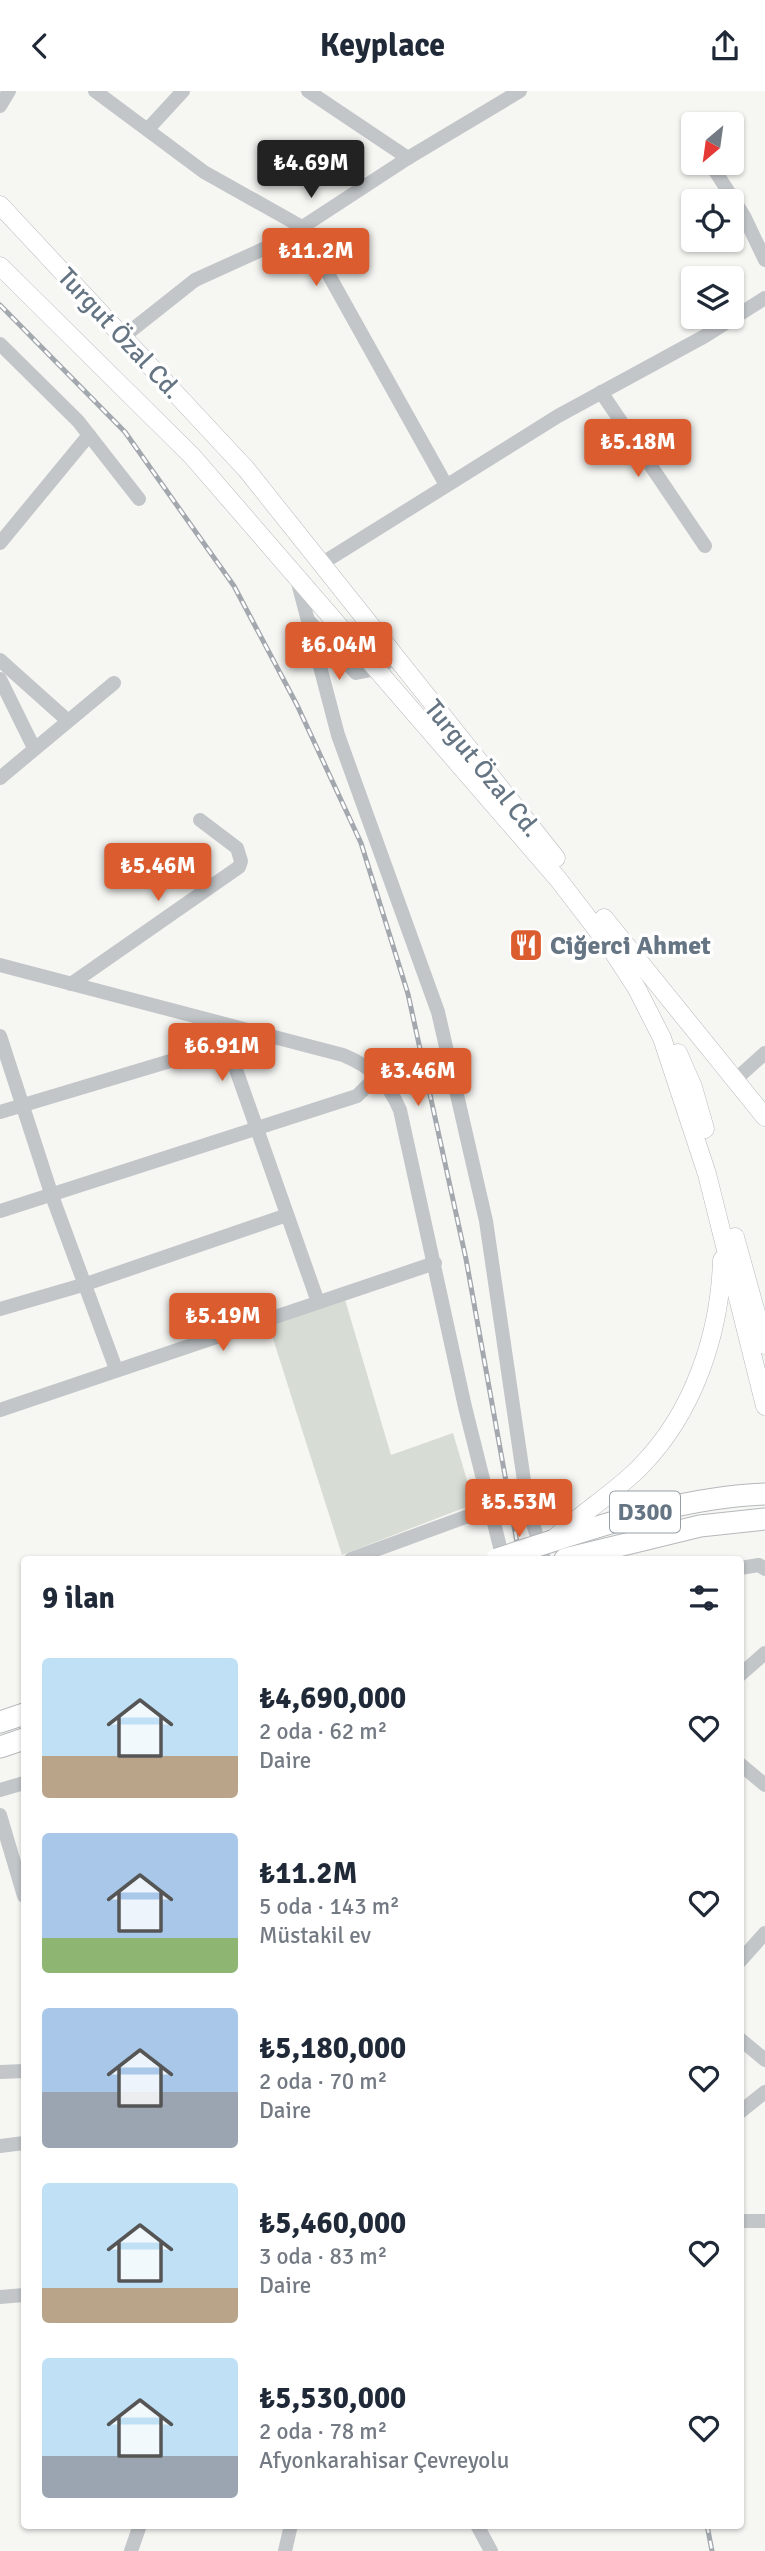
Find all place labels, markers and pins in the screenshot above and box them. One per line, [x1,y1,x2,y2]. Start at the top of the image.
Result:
pin: ₺4.69M [254,141,368,200]
pin: ₺11.2M [259,229,373,288]
pin: ₺5.18M [581,419,695,479]
pin: ₺6.04M [282,623,396,682]
pin: ₺5.46M [101,843,215,903]
restaurant icon: Ciğerci Ahmet [507,926,545,964]
place label: Ciğerci Ahmet [550,930,711,962]
pin: ₺6.91M [165,1023,279,1083]
pin: ₺3.46M [361,1049,475,1108]
pin: ₺5.19M [166,1293,280,1353]
pin: ₺5.53M [462,1479,576,1539]

